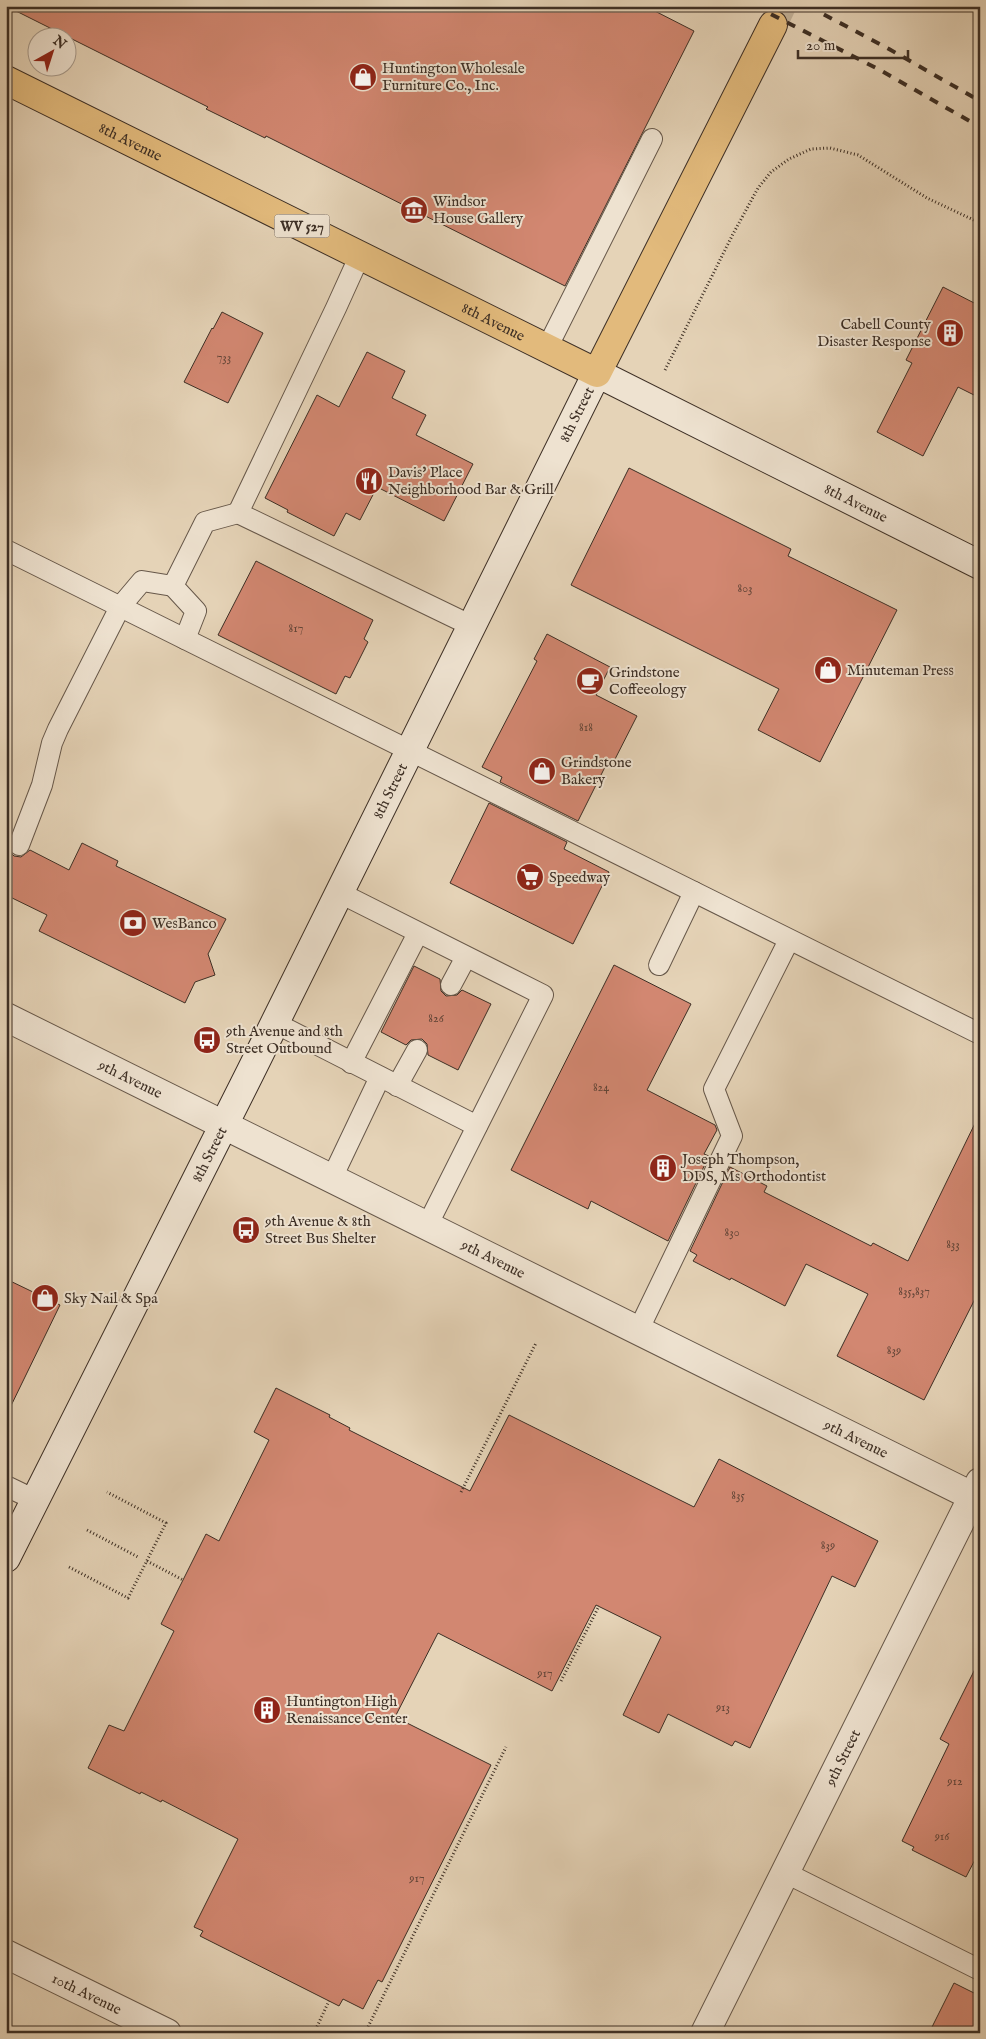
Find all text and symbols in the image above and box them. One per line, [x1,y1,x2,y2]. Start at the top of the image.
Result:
north arrow [28,28,78,78]
scale bar [798,28,908,60]
text: N [48,31,70,53]
text: 20 m [806,36,836,55]
place label: Huntington Wholesale Furniture Co., Inc. [382,59,525,95]
shop icon: Huntington Wholesale Furniture Co., Inc. [348,62,378,92]
street label: 8th Avenue [96,119,165,166]
place label: Windsor House Gallery [433,192,524,228]
museum icon: Windsor House Gallery [399,195,429,225]
road number: WV 527 [274,215,330,238]
street label: 8th Avenue [458,298,528,346]
place label: Cabell County Disaster Response [817,315,932,351]
building icon: Cabell County Disaster Response [935,318,965,348]
house number: 733 [217,350,231,365]
street label: 8th Street [555,384,599,446]
place label: Davis' Place Neighborhood Bar & Grill [388,463,555,499]
restaurant icon: Davis' Place Neighborhood Bar & Grill [354,466,384,496]
street label: 8th Avenue [821,480,891,527]
house number: 803 [737,581,753,596]
house number: 817 [289,621,303,636]
shop icon: Minuteman Press [813,655,843,685]
place label: Minuteman Press [847,661,954,680]
place label: Grindstone Coffeeology [609,663,687,699]
cafe icon: Grindstone Coffeeology [575,666,605,696]
house number: 818 [579,720,593,735]
place label: Grindstone Bakery [561,753,632,789]
shop icon: Grindstone Bakery [527,756,557,786]
street label: 8th Street [369,760,412,822]
supermarket icon: Speedway [515,862,545,892]
place label: Speedway [549,868,611,887]
bank icon: WesBanco [118,908,148,938]
place label: WesBanco [152,914,217,933]
house number: 826 [428,1011,445,1026]
place label: 9th Avenue and 8th Street Outbound [225,1022,343,1058]
bus stop icon: 9th Avenue and 8th Street Outbound [192,1025,222,1055]
street label: 9th Avenue [94,1055,165,1103]
house number: 824 [593,1080,609,1095]
street label: 8th Street [188,1124,231,1185]
place label: Joseph Thompson, DDS, Ms Orthodontist [680,1150,826,1186]
building icon: Joseph Thompson, DDS, Ms Orthodontist [648,1153,678,1183]
place label: 9th Avenue & 8th Street Bus Shelter [264,1212,376,1248]
bus stop icon: 9th Avenue & 8th Street Bus Shelter [231,1215,261,1245]
house number: 830 [724,1225,740,1240]
street label: 9th Avenue [457,1235,528,1283]
house number: 833 [946,1237,960,1252]
shop icon: Sky Nail & Spa [30,1283,60,1313]
house number: 835,837 [898,1284,930,1299]
place label: Sky Nail & Spa [64,1289,158,1308]
house number: 839 [887,1343,901,1358]
street label: 9th Avenue [820,1415,891,1463]
house number: 835 [731,1488,745,1503]
house number: 839 [821,1538,835,1553]
house number: 917 [536,1666,553,1681]
place label: Huntington High Renaissance Center [286,1692,408,1728]
building icon: Huntington High Renaissance Center [252,1695,282,1725]
house number: 913 [715,1700,730,1715]
street label: 9th Street [821,1726,865,1790]
house number: 912 [946,1774,963,1789]
house number: 916 [934,1829,950,1844]
house number: 917 [408,1871,425,1886]
street label: 10th Avenue [49,1969,125,2019]

